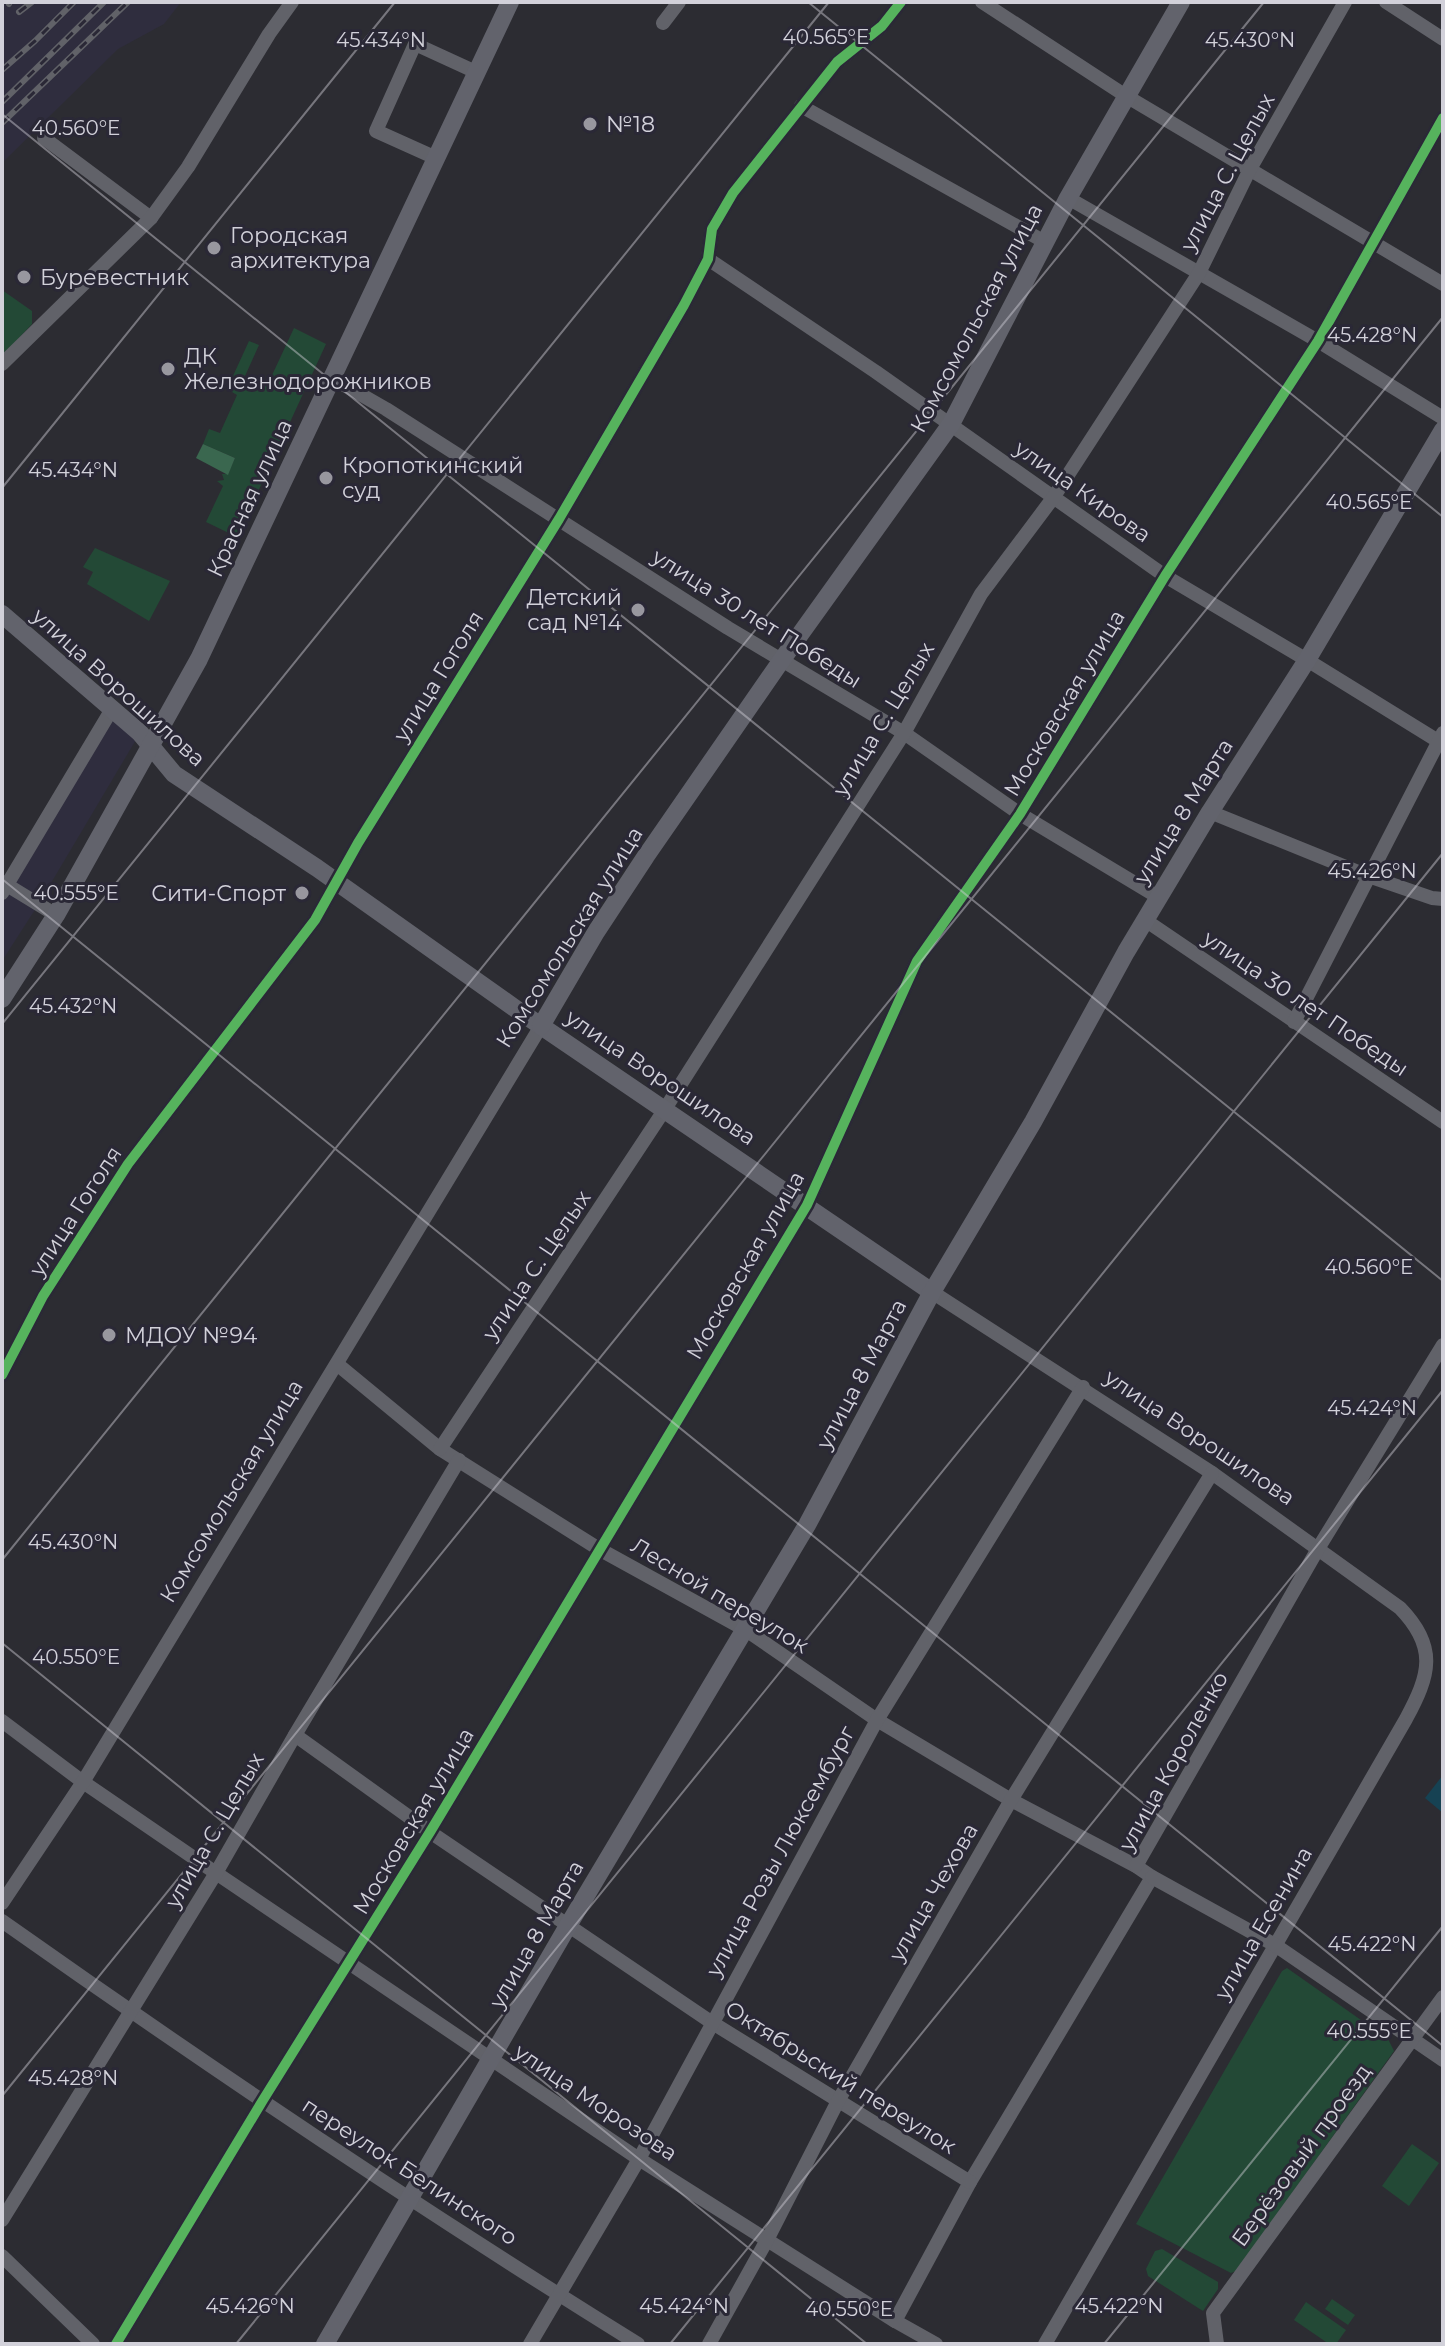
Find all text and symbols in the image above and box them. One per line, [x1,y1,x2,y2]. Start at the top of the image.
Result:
text: 40.565°E [783,25,869,49]
text: 45.434°N [336,28,426,52]
text: 45.430°N [1205,28,1295,52]
street label: улица С. Целых [1174,88,1281,257]
place label: №18 [606,111,655,138]
marker: №18 [581,115,599,133]
text: 40.560°E [31,116,121,140]
street label: Комсомольская улица [905,199,1048,437]
place label: Городская архитектура [230,222,371,274]
marker: Городская архитектура [205,239,223,257]
place label: Буревестник [40,264,189,291]
marker: Буревестник [15,268,33,286]
text: 45.428°N [1327,323,1417,347]
place label: ДК Железнодорожников [184,343,432,395]
marker: ДК Железнодорожников [159,360,177,378]
street label: Красная улица [201,415,298,581]
street label: улица Кирова [1009,434,1156,548]
place label: Кропоткинский суд [342,452,523,504]
text: 45.434°N [28,458,118,482]
marker: Кропоткинский суд [317,469,335,487]
text: 40.565°E [1326,490,1412,514]
street label: улица 30 лет Победы [646,542,866,694]
place label: Детский сад №14 [526,584,622,636]
marker: Детский сад №14 [629,601,647,619]
street label: улица Ворошилова [26,602,211,772]
street label: Московская улица [998,605,1131,801]
street label: улица Гоголя [387,606,489,748]
street label: улица С. Целых [826,637,940,802]
street label: улица 8 Марта [1127,734,1239,890]
street label: Комсомольская улица [490,822,649,1053]
text: 45.426°N [1327,859,1417,883]
place label: Сити-Спорт [151,880,287,907]
text: 40.555°E [33,881,119,905]
marker: Сити-Спорт [293,884,311,902]
street label: улица 30 лет Победы [1197,924,1414,1082]
text: 45.432°N [29,994,117,1018]
street label: улица Ворошилова [560,1003,761,1151]
street label: улица Гоголя [23,1141,127,1282]
street label: Московская улица [681,1166,810,1364]
street label: улица С. Целых [476,1185,597,1346]
text: 40.560°E [1324,1255,1414,1279]
street label: улица 8 Марта [810,1295,912,1455]
place label: МДОУ №94 [125,1322,258,1349]
marker: МДОУ №94 [100,1326,118,1344]
street label: улица Ворошилова [1099,1363,1300,1511]
street label: Комсомольская улица [154,1375,309,1608]
text: 45.424°N [1327,1396,1417,1420]
text: 45.430°N [28,1530,118,1554]
street label: Лесной переулок [626,1532,814,1659]
text: 40.550°E [32,1645,120,1669]
street label: улица Короленко [1112,1667,1234,1857]
street label: улица Розы Люксембург [700,1721,861,1982]
street label: Московская улица [347,1723,480,1919]
street label: улица С. Целых [159,1747,270,1914]
street label: улица Чехова [883,1818,984,1967]
street label: улица Есенина [1208,1842,1318,2005]
street label: улица 8 Марта [483,1856,590,2014]
text: 45.422°N [1327,1932,1417,1956]
street label: Октябрьский переулок [720,1995,961,2160]
text: 40.555°E [1326,2019,1412,2043]
street label: улица Морозова [508,2037,682,2167]
street label: Берёзовый проезд [1226,2059,1377,2252]
text: 45.428°N [28,2066,118,2090]
street label: переулок Белинского [297,2092,522,2251]
text: 45.426°N [205,2294,295,2318]
text: 45.424°N [639,2294,729,2318]
text: 45.422°N [1074,2294,1164,2318]
text: 40.550°E [805,2297,893,2321]

